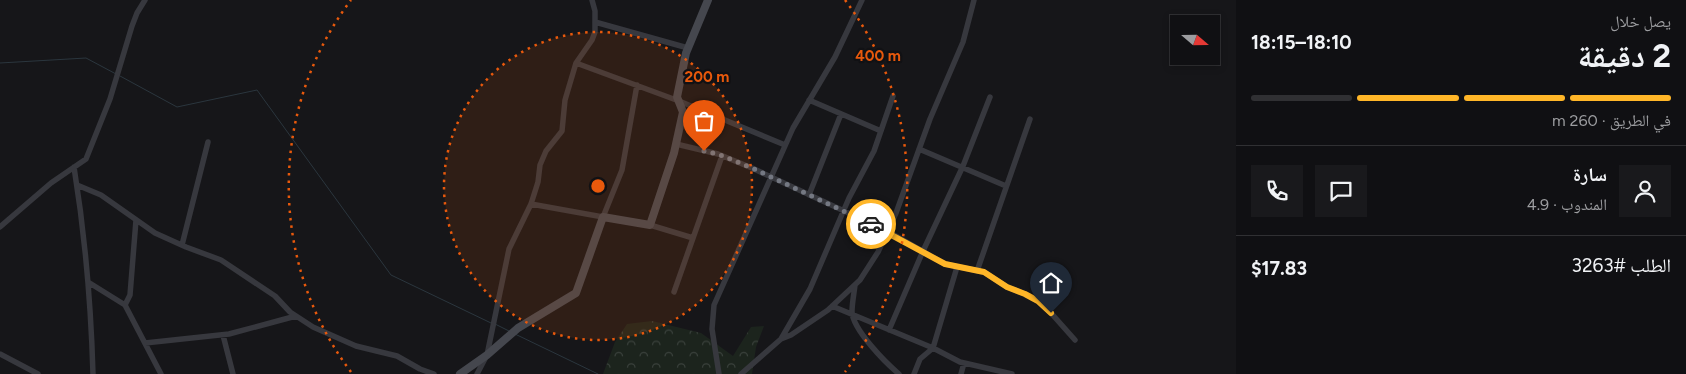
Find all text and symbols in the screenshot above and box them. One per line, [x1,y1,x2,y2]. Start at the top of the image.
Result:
text: يصل خلال [1610,12,1671,31]
north arrow [1170,15,1220,65]
map controls [1170,15,1220,65]
text: 18:10–18:15 [1251,31,1352,54]
text: 2 دقيقة [1578,37,1671,75]
text: 400 m [855,47,901,65]
text: 200 m [685,68,729,86]
pin [683,100,725,151]
icon: bag [690,107,718,135]
text: في الطريق · 260 m [1552,111,1671,130]
text: سارة [1573,163,1607,186]
button: phone [1251,165,1303,217]
button: chat [1315,165,1367,217]
button: person [1619,165,1671,217]
centre of rings [589,177,607,195]
text: المندوب · 4.9 [1527,195,1607,214]
courier [846,199,896,249]
icon: car [857,210,885,238]
text: الطلب #3263 [1572,254,1671,277]
text: $17.83 [1251,257,1307,280]
pin [1030,262,1072,313]
icon: home [1037,269,1065,297]

